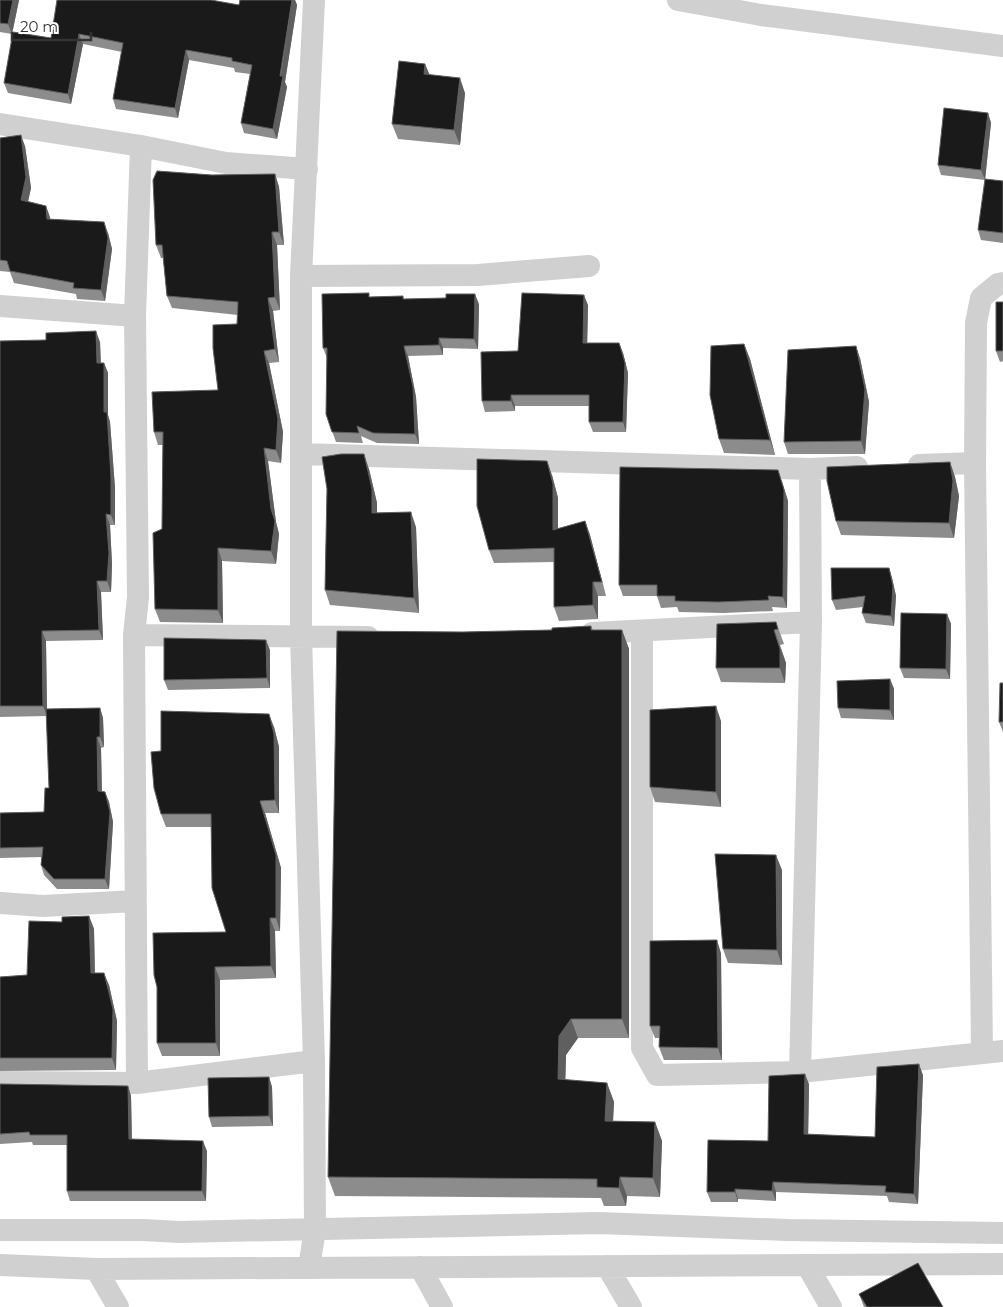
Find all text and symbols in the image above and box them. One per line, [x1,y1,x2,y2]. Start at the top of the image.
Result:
scale bar [12,10,91,42]
text: 20 m [20,17,58,36]

